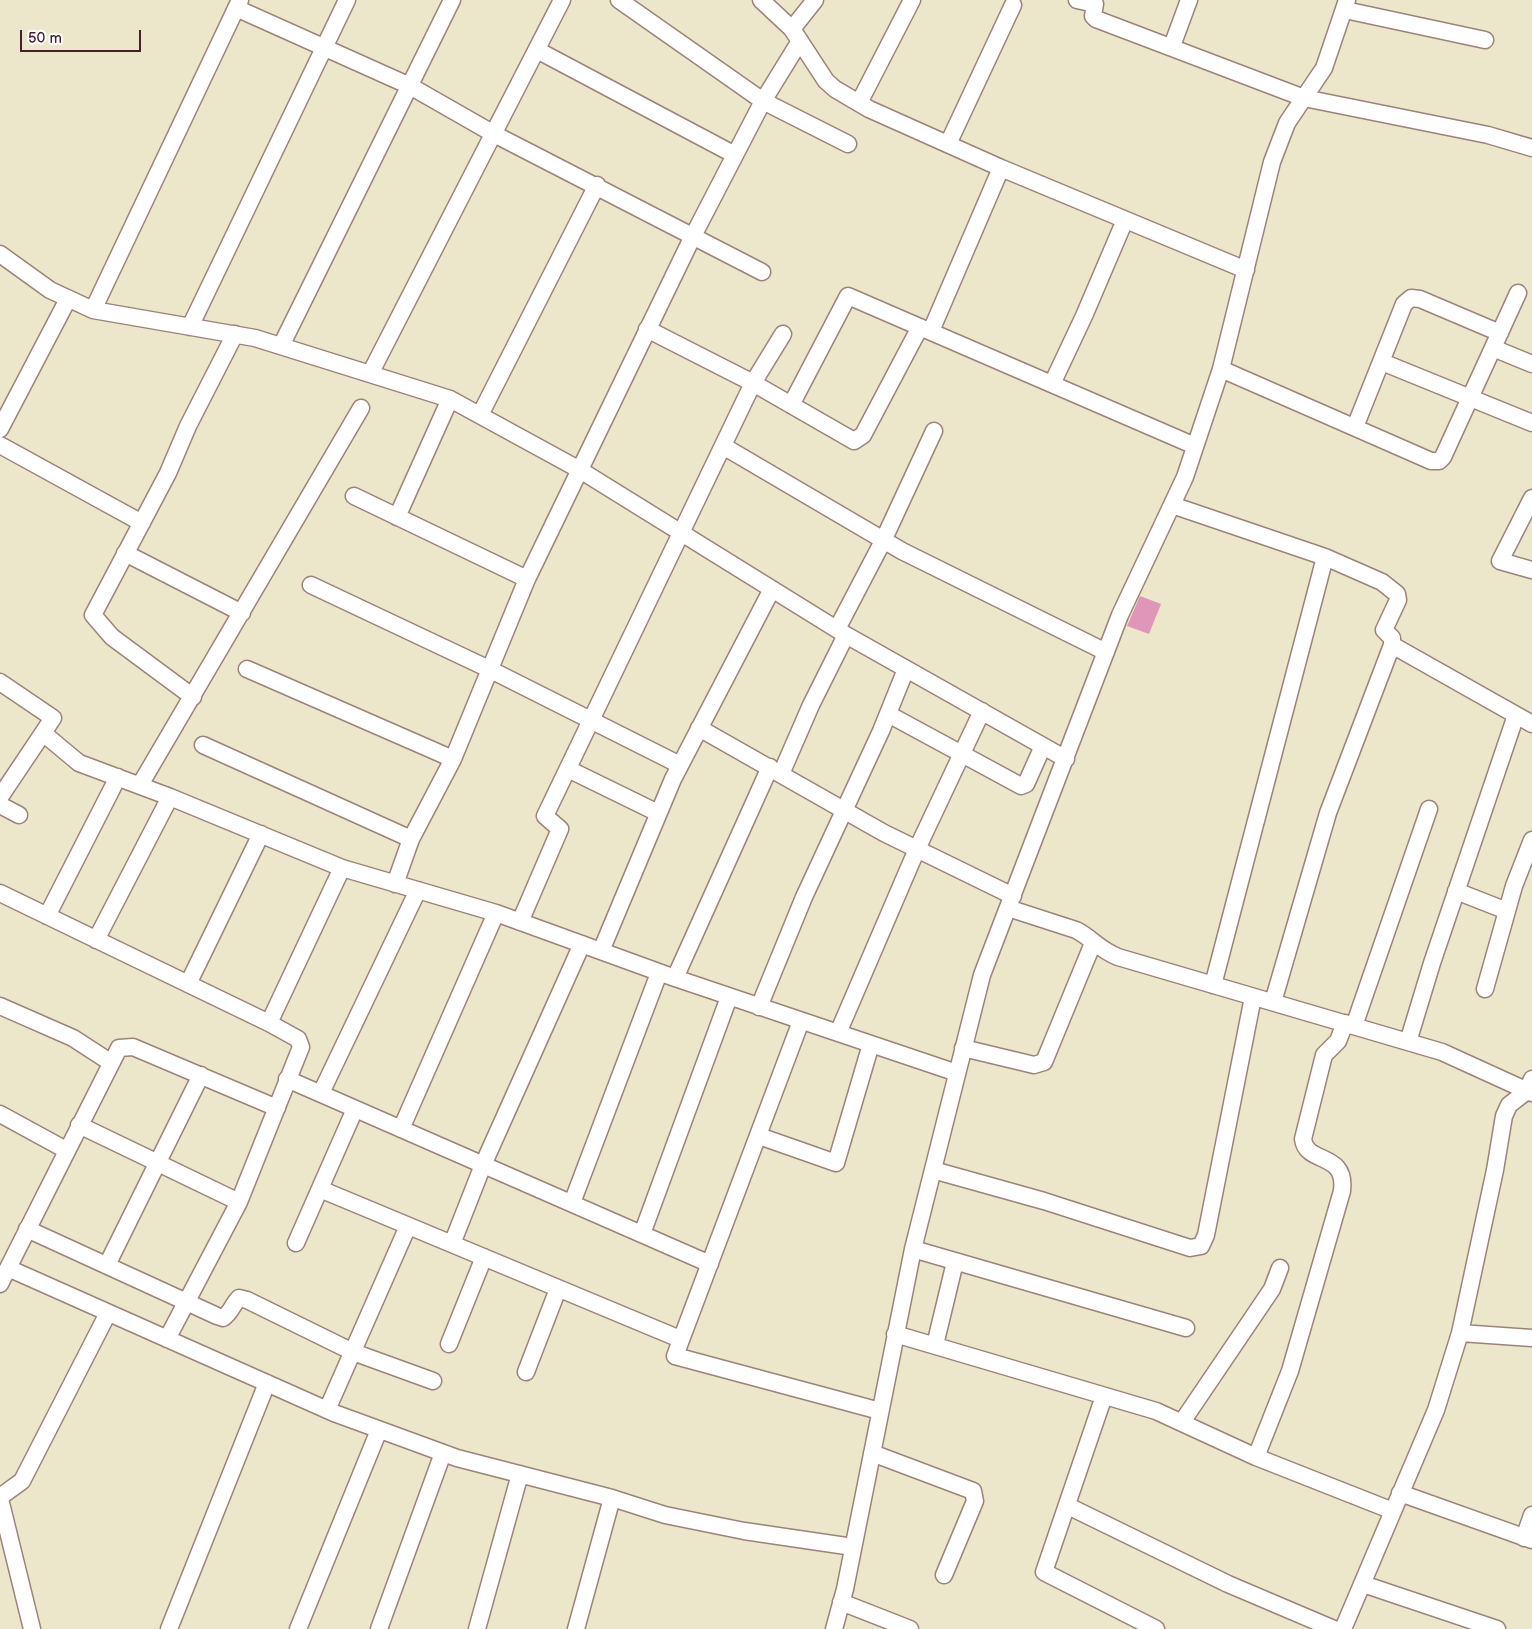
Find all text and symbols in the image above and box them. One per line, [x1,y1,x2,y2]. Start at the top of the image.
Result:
scale bar [22,20,144,52]
text: 50 m [28,29,62,48]

